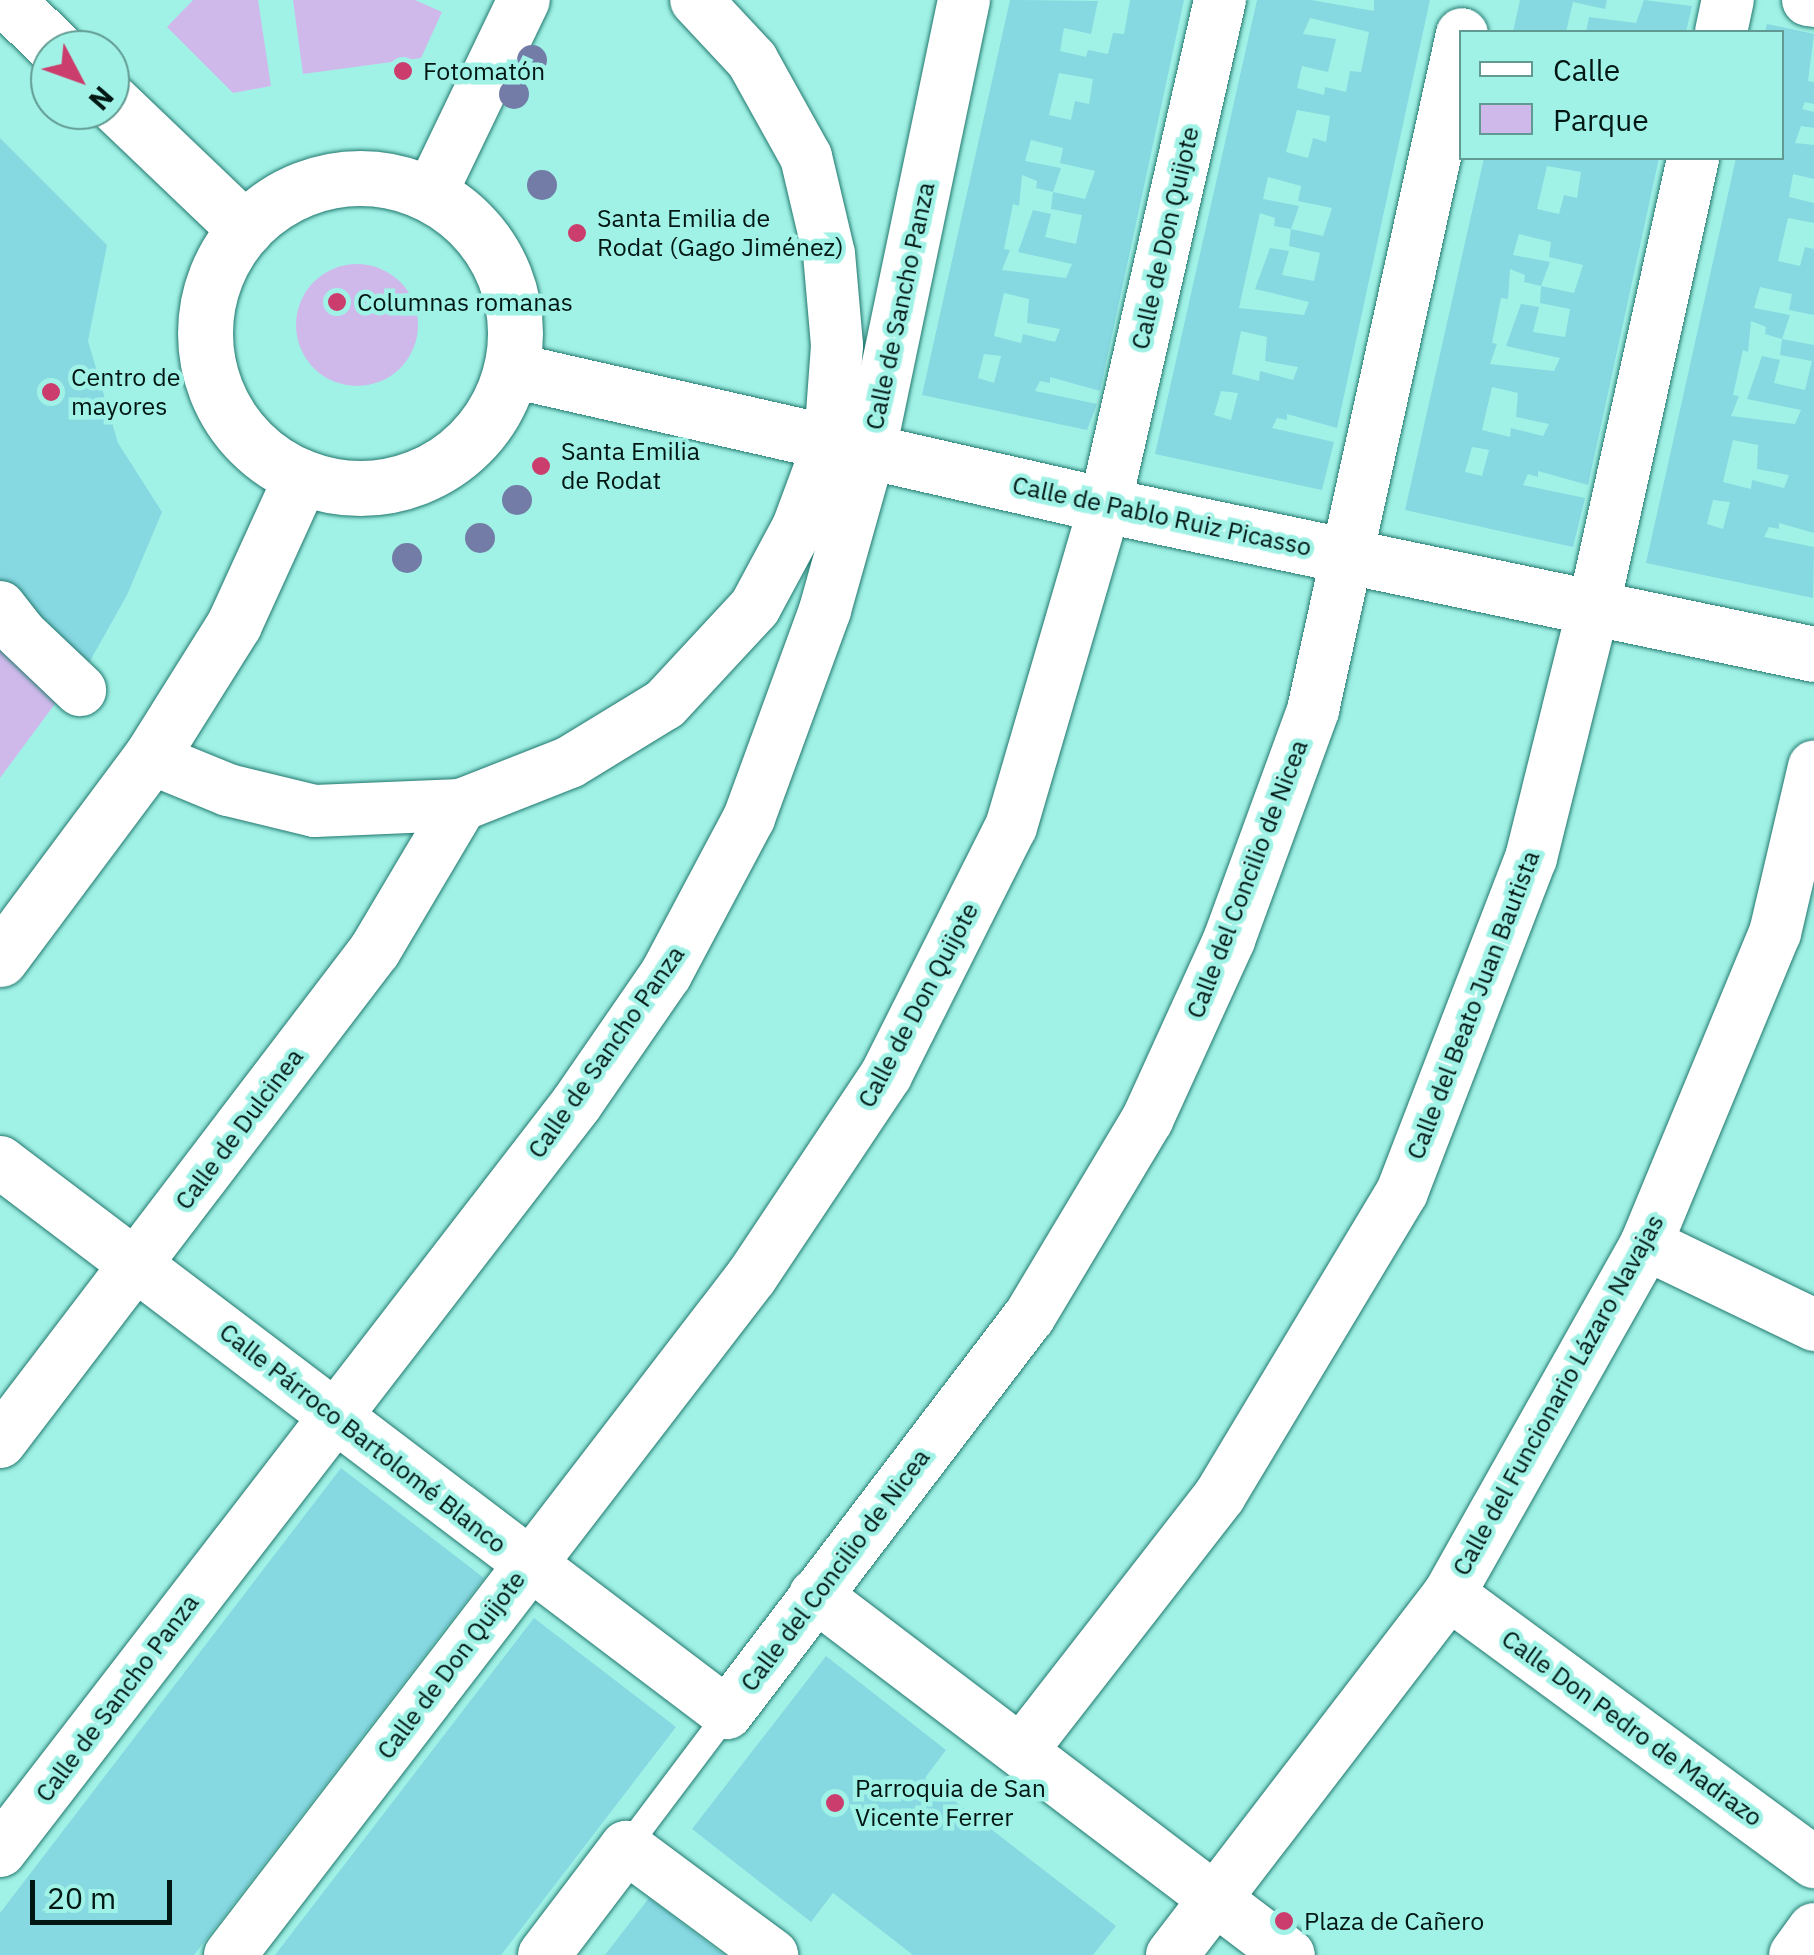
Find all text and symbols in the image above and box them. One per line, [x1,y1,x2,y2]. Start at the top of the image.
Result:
north arrow [30,30,130,130]
legend [1459,30,1784,160]
text: Calle [1553,50,1620,89]
place label: Fotomatón [423,56,545,86]
marker: Fotomatón [392,60,414,82]
text: N [81,79,122,118]
text: Parque [1553,100,1649,139]
street label: Calle de Don Quijote [1125,124,1205,352]
street label: Calle de Sancho Panza [859,180,941,432]
place label: Santa Emilia de Rodat (Gago Jiménez) [597,204,844,263]
marker: Santa Emilia de Rodat (Gago Jiménez) [566,222,588,244]
place label: Columnas romanas [357,287,573,317]
marker: Columnas romanas [326,291,348,313]
place label: Centro de mayores [71,363,180,422]
marker: Centro de mayores [40,381,62,403]
place label: Santa Emilia de Rodat [561,437,700,496]
marker: Santa Emilia de Rodat [530,455,552,477]
street label: Calle de Pablo Ruiz Picasso [1010,470,1314,562]
street label: Calle del Concilio de Nicea [1180,735,1314,1023]
street label: Calle del Beato Juan Bautista [1400,846,1546,1164]
street label: Calle de Don Quijote [851,897,985,1113]
street label: Calle de Sancho Panza [521,940,691,1164]
street label: Calle de Dulcinea [169,1043,309,1215]
street label: Calle del Funcionario Lázaro Navajas [1446,1209,1670,1581]
street label: Calle Párroco Bartolomé Blanco [214,1317,512,1559]
street label: Calle del Concilio de Nicea [734,1443,936,1697]
street label: Calle de Don Quijote [370,1565,532,1765]
street label: Calle de Sancho Panza [29,1588,205,1808]
street label: Calle Don Pedro de Madrazo [1496,1623,1768,1833]
place label: Parroquia de San Vicente Ferrer [855,1774,1046,1833]
marker: Parroquia de San Vicente Ferrer [824,1792,846,1814]
scale bar [35,1860,178,1922]
text: 20 m [47,1878,116,1917]
place label: Plaza de Cañero [1304,1906,1484,1936]
marker: Plaza de Cañero [1273,1910,1295,1932]

